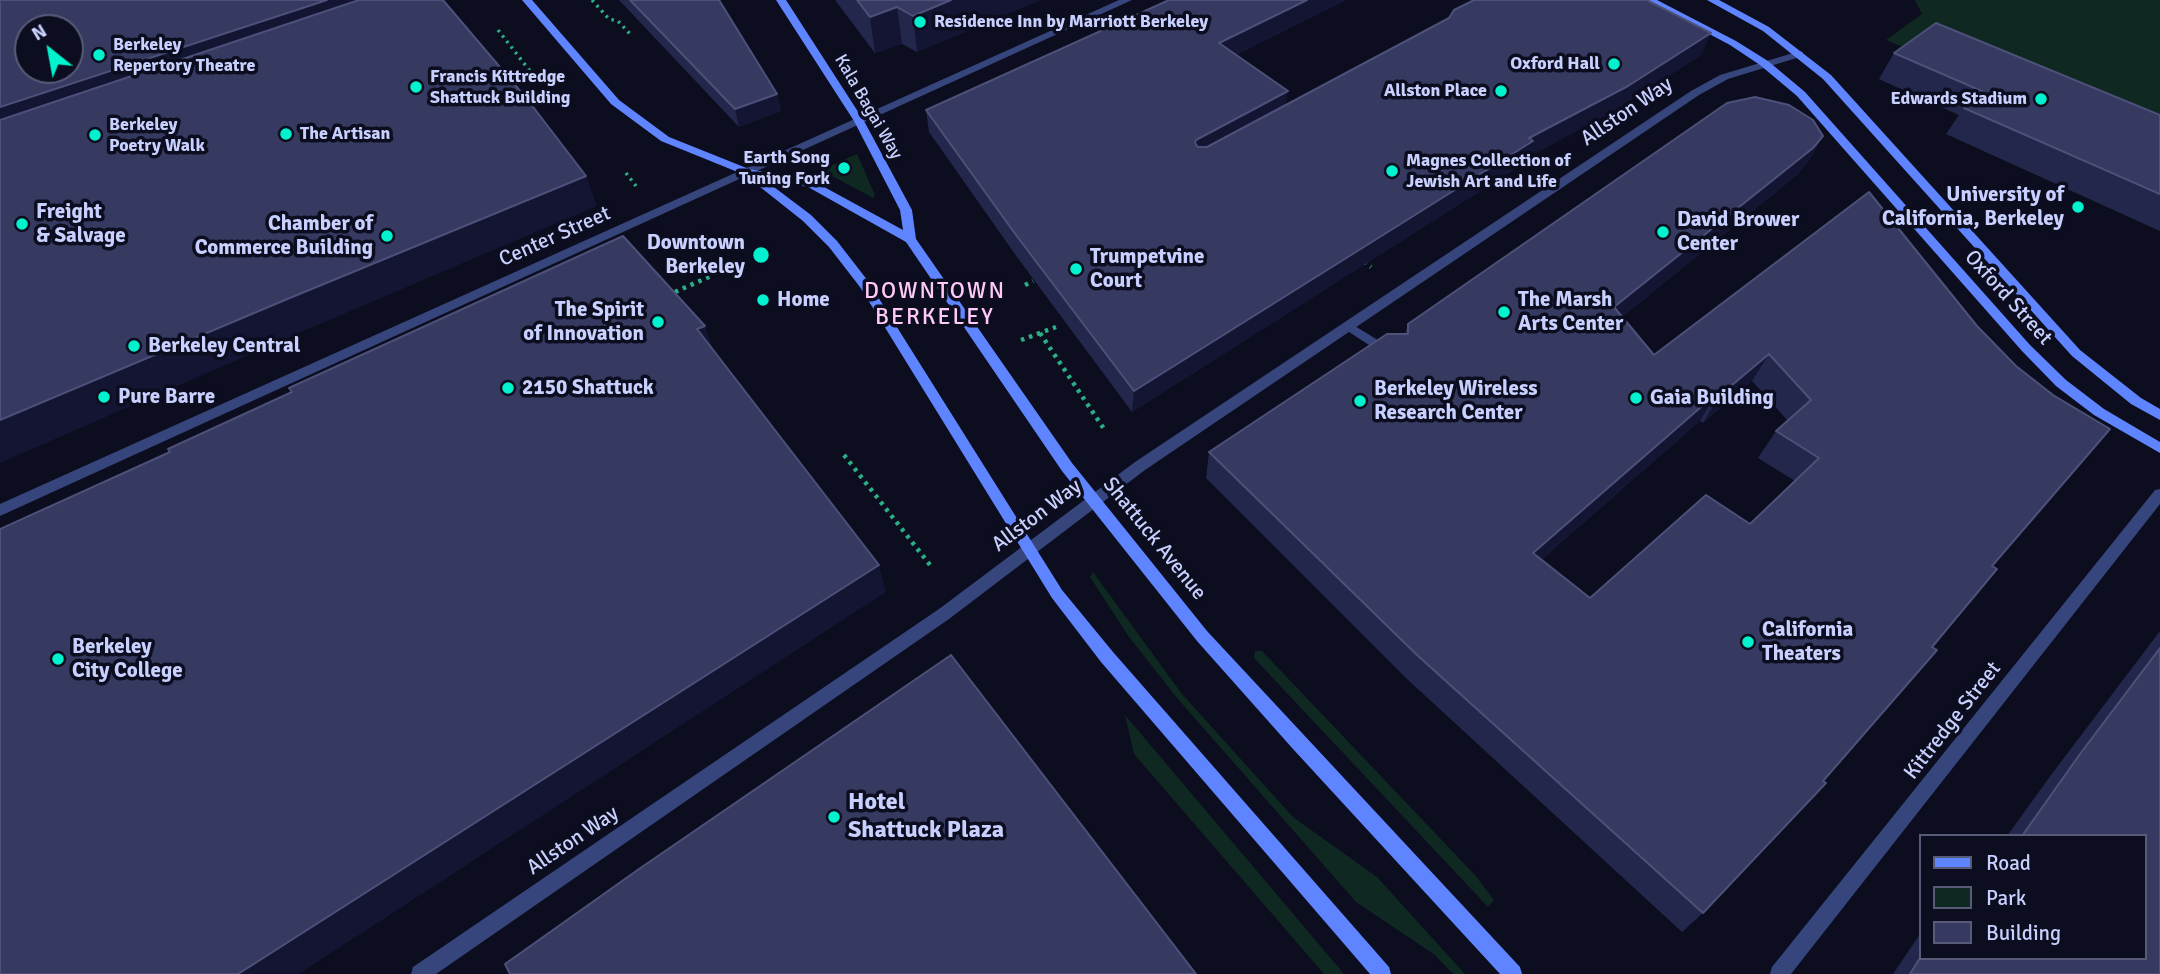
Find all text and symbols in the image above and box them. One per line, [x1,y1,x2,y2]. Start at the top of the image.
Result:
place label: Residence Inn by Marriott Berkeley [934,11,1208,33]
north arrow [14,14,84,84]
marker: Residence Inn by Marriott Berkeley [912,14,928,30]
text: N [27,19,51,46]
place label: Berkeley Repertory Theatre [113,34,255,76]
marker: Berkeley Repertory Theatre [91,47,107,63]
street label: Kala Bagai Way [829,51,907,163]
place label: Oxford Hall [1510,53,1600,75]
marker: Oxford Hall [1606,56,1622,72]
place label: Francis Kittredge Shattuck Building [430,66,570,108]
street label: Allston Way [1576,72,1678,152]
marker: Francis Kittredge Shattuck Building [408,79,424,95]
place label: Allston Place [1384,80,1487,102]
marker: Allston Place [1493,83,1509,99]
place label: Edwards Stadium [1890,88,2027,110]
marker: Edwards Stadium [2033,91,2049,107]
place label: Berkeley Poetry Walk [109,114,205,156]
place label: The Artisan [300,123,390,145]
marker: The Artisan [278,126,294,142]
marker: Berkeley Poetry Walk [87,127,103,143]
place label: Earth Song Tuning Fork [739,147,830,190]
place label: Magnes Collection of Jewish Art and Life [1406,150,1570,192]
marker: Earth Song Tuning Fork [836,160,852,176]
marker: Magnes Collection of Jewish Art and Life [1384,163,1400,179]
place label: University of California, Berkeley [1882,182,2064,232]
place label: Freight & Salvage [36,199,126,249]
marker: University of California, Berkeley [2070,199,2086,215]
street label: Center Street [495,201,615,273]
place label: David Brower Center [1677,207,1799,257]
place label: Chamber of Commerce Building [195,211,373,261]
marker: Freight & Salvage [14,216,30,232]
marker: David Brower Center [1655,224,1671,240]
marker: Chamber of Commerce Building [379,228,395,244]
place label: Downtown Berkeley [647,230,745,280]
place label: Trumpetvine Court [1090,244,1204,294]
marker: Downtown Berkeley [751,245,771,265]
street label: Oxford Street [1959,245,2057,351]
marker: Trumpetvine Court [1068,261,1084,277]
district label: DOWNTOWN BERKELEY [865,278,1005,332]
place label: Home [777,287,830,313]
place label: The Marsh Arts Center [1518,287,1623,337]
marker: Home [755,292,771,308]
place label: The Spirit of Innovation [523,297,644,347]
marker: The Marsh Arts Center [1496,304,1512,320]
marker: The Spirit of Innovation [650,314,666,330]
place label: Berkeley Central [148,333,300,359]
marker: Berkeley Central [126,338,142,354]
place label: 2150 Shattuck [522,375,654,401]
place label: Berkeley Wireless Research Center [1374,376,1538,426]
marker: 2150 Shattuck [500,380,516,396]
place label: Pure Barre [118,384,215,410]
place label: Gaia Building [1650,385,1774,411]
marker: Pure Barre [96,389,112,405]
marker: Gaia Building [1628,390,1644,406]
marker: Berkeley Wireless Research Center [1352,393,1368,409]
street label: Shattuck Avenue [1097,473,1211,605]
street label: Allston Way [987,474,1087,558]
place label: California Theaters [1762,617,1853,667]
place label: Berkeley City College [72,634,183,684]
marker: California Theaters [1740,634,1756,650]
marker: Berkeley City College [50,651,66,667]
street label: Kittredge Street [1899,657,2007,785]
place label: Hotel Shattuck Plaza [848,789,1004,845]
street label: Allston Way [522,801,624,881]
marker: Hotel Shattuck Plaza [826,809,842,825]
legend [1918,834,2146,960]
text: Road [1986,850,2031,876]
text: Park [1986,885,2026,911]
text: Building [1986,920,2061,946]

